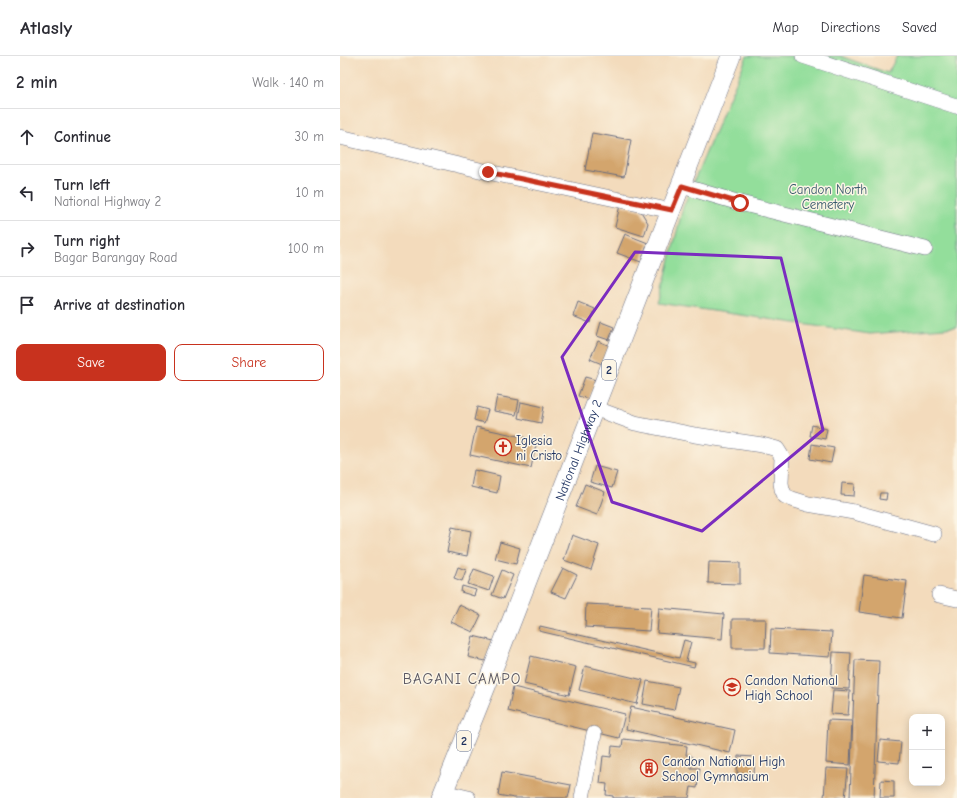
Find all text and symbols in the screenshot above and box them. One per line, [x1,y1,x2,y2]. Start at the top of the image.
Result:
text: Atlasly [20,17,72,39]
text: Map [772,19,799,36]
text: Directions [821,19,880,36]
text: Saved [902,19,937,36]
text: 2 min [16,73,57,92]
text: Walk · 140 m [252,75,324,90]
icon: ahead [16,126,38,148]
text: Continue [54,128,111,146]
text: 30 m [294,129,324,144]
route end [479,163,497,181]
text: Turn left [54,176,110,194]
icon: left [16,182,38,204]
park label: Candon North Cemetery [789,182,867,212]
text: 10 m [296,185,324,200]
text: National Highway 2 [54,194,161,209]
route start [731,194,749,212]
text: Turn right [54,232,120,250]
icon: right [16,238,38,260]
text: 100 m [288,241,324,256]
text: Bagar Barangay Road [54,250,177,265]
icon: arrive [16,294,38,316]
text: Arrive at destination [54,296,185,314]
button: Save [16,344,166,381]
button: Share [174,344,324,381]
road number: 2 [602,360,616,380]
street label: National Highway 2 [551,397,604,503]
place label: Iglesia ni Cristo [516,433,562,463]
church icon: Iglesia ni Cristo [493,437,513,457]
district label: BAGANI CAMPO [403,670,521,688]
place label: Candon National High School [745,673,838,703]
school or university icon: Candon National High School [722,677,742,697]
map controls [909,714,945,786]
button: + [909,714,945,750]
road number: 2 [457,731,471,751]
button: − [909,750,945,786]
place label: Candon National High School Gymnasium [662,754,785,784]
building icon: Candon National High School Gymnasium [639,758,659,778]

